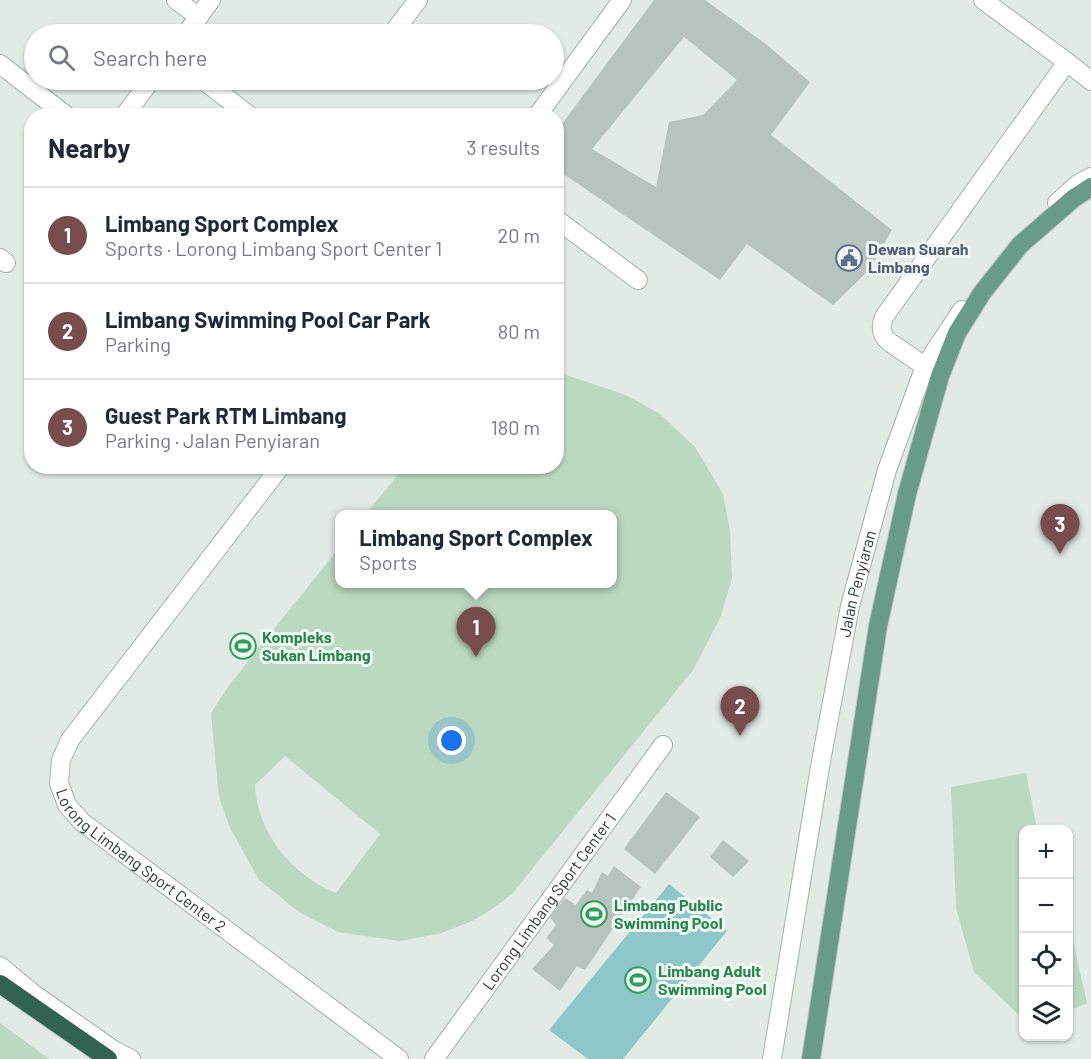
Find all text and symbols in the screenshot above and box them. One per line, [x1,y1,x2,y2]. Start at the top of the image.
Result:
search box [24,24,564,90]
icon: search [45,41,78,74]
text: Search here [93,44,207,70]
text: Nearby [48,132,130,163]
text: 3 results [466,135,540,159]
text: Limbang Sport Complex [105,210,339,236]
text: 1 [64,223,71,247]
text: 20 m [497,223,540,247]
text: Sports · Lorong Limbang Sport Center 1 [105,236,442,260]
place label: Dewan Suarah Limbang [868,239,969,276]
public building icon: Dewan Suarah Limbang [834,243,864,273]
text: Limbang Swimming Pool Car Park [105,306,431,332]
text: 2 [62,319,73,343]
text: 80 m [498,319,540,343]
text: Parking [105,332,171,356]
text: Guest Park RTM Limbang [105,402,347,428]
text: 3 [62,415,73,439]
text: 180 m [491,415,540,439]
text: Parking · Jalan Penyiaran [105,428,320,452]
pin: 3 [1040,504,1080,554]
popup [335,510,617,588]
text: Limbang Sport Complex [359,524,593,550]
street label: Jalan Penyiaran [834,528,879,639]
text: Sports [359,550,417,574]
pin: 1 [456,608,496,657]
place label: Kompleks Sukan Limbang [262,627,371,664]
sports icon: Kompleks Sukan Limbang [228,631,258,661]
pin: 2 [720,686,760,736]
your location [437,726,466,755]
street label: Lorong Limbang Sport Center 2 [53,786,230,936]
street label: Lorong Limbang Sport Center 1 [478,809,619,993]
map controls [1019,825,1073,1041]
button: + [1019,825,1073,879]
button: − [1019,879,1073,933]
place label: Limbang Public Swimming Pool [614,895,723,932]
sports icon: Limbang Public Swimming Pool [579,899,609,929]
button: locate [1019,933,1073,987]
place label: Limbang Adult Swimming Pool [658,961,767,998]
sports icon: Limbang Adult Swimming Pool [623,965,653,995]
button: layers [1019,987,1073,1041]

